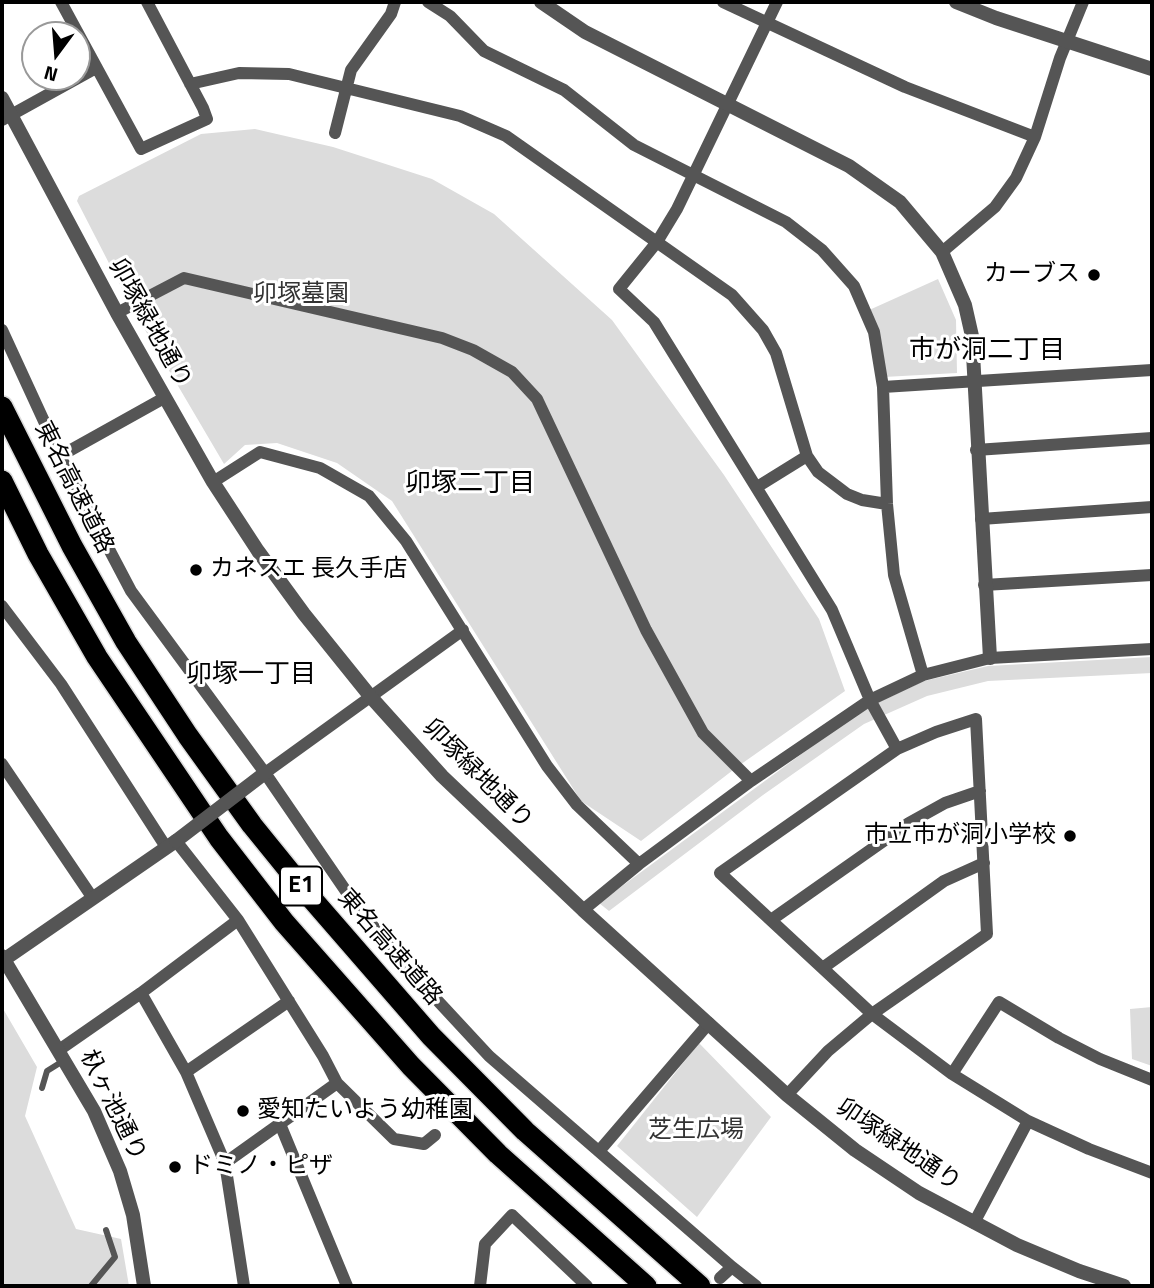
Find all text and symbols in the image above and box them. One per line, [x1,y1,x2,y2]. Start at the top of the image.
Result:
north arrow [21,21,91,91]
text: N [40,59,61,91]
street label: 卯塚緑地通り [101,254,197,394]
place label: カーブス [984,261,1080,289]
marker: カーブス [1086,267,1102,283]
park label: 卯塚墓園 [253,281,349,309]
district label: 市が洞二丁目 [909,336,1065,368]
street label: 東名高速道路 [27,417,119,559]
district label: 卯塚二丁目 [405,469,535,501]
place label: カネスエ 長久手店 [210,556,407,584]
marker: カネスエ 長久手店 [188,562,204,578]
district label: 卯塚一丁目 [186,660,316,692]
street label: 卯塚緑地通り [416,714,538,836]
place label: 市立市が洞小学校 [864,822,1056,850]
marker: 市立市が洞小学校 [1062,828,1078,844]
road number: E1 [280,866,322,906]
street label: 東名高速道路 [331,884,447,1012]
street label: 杁ヶ池通り [73,1046,151,1166]
street label: 卯塚緑地通り [830,1094,966,1198]
place label: 愛知たいよう幼稚園 [257,1097,473,1125]
marker: 愛知たいよう幼稚園 [235,1103,251,1119]
park label: 芝生広場 [648,1117,744,1145]
place label: ドミノ・ピザ [189,1153,333,1181]
marker: ドミノ・ピザ [167,1159,183,1175]

